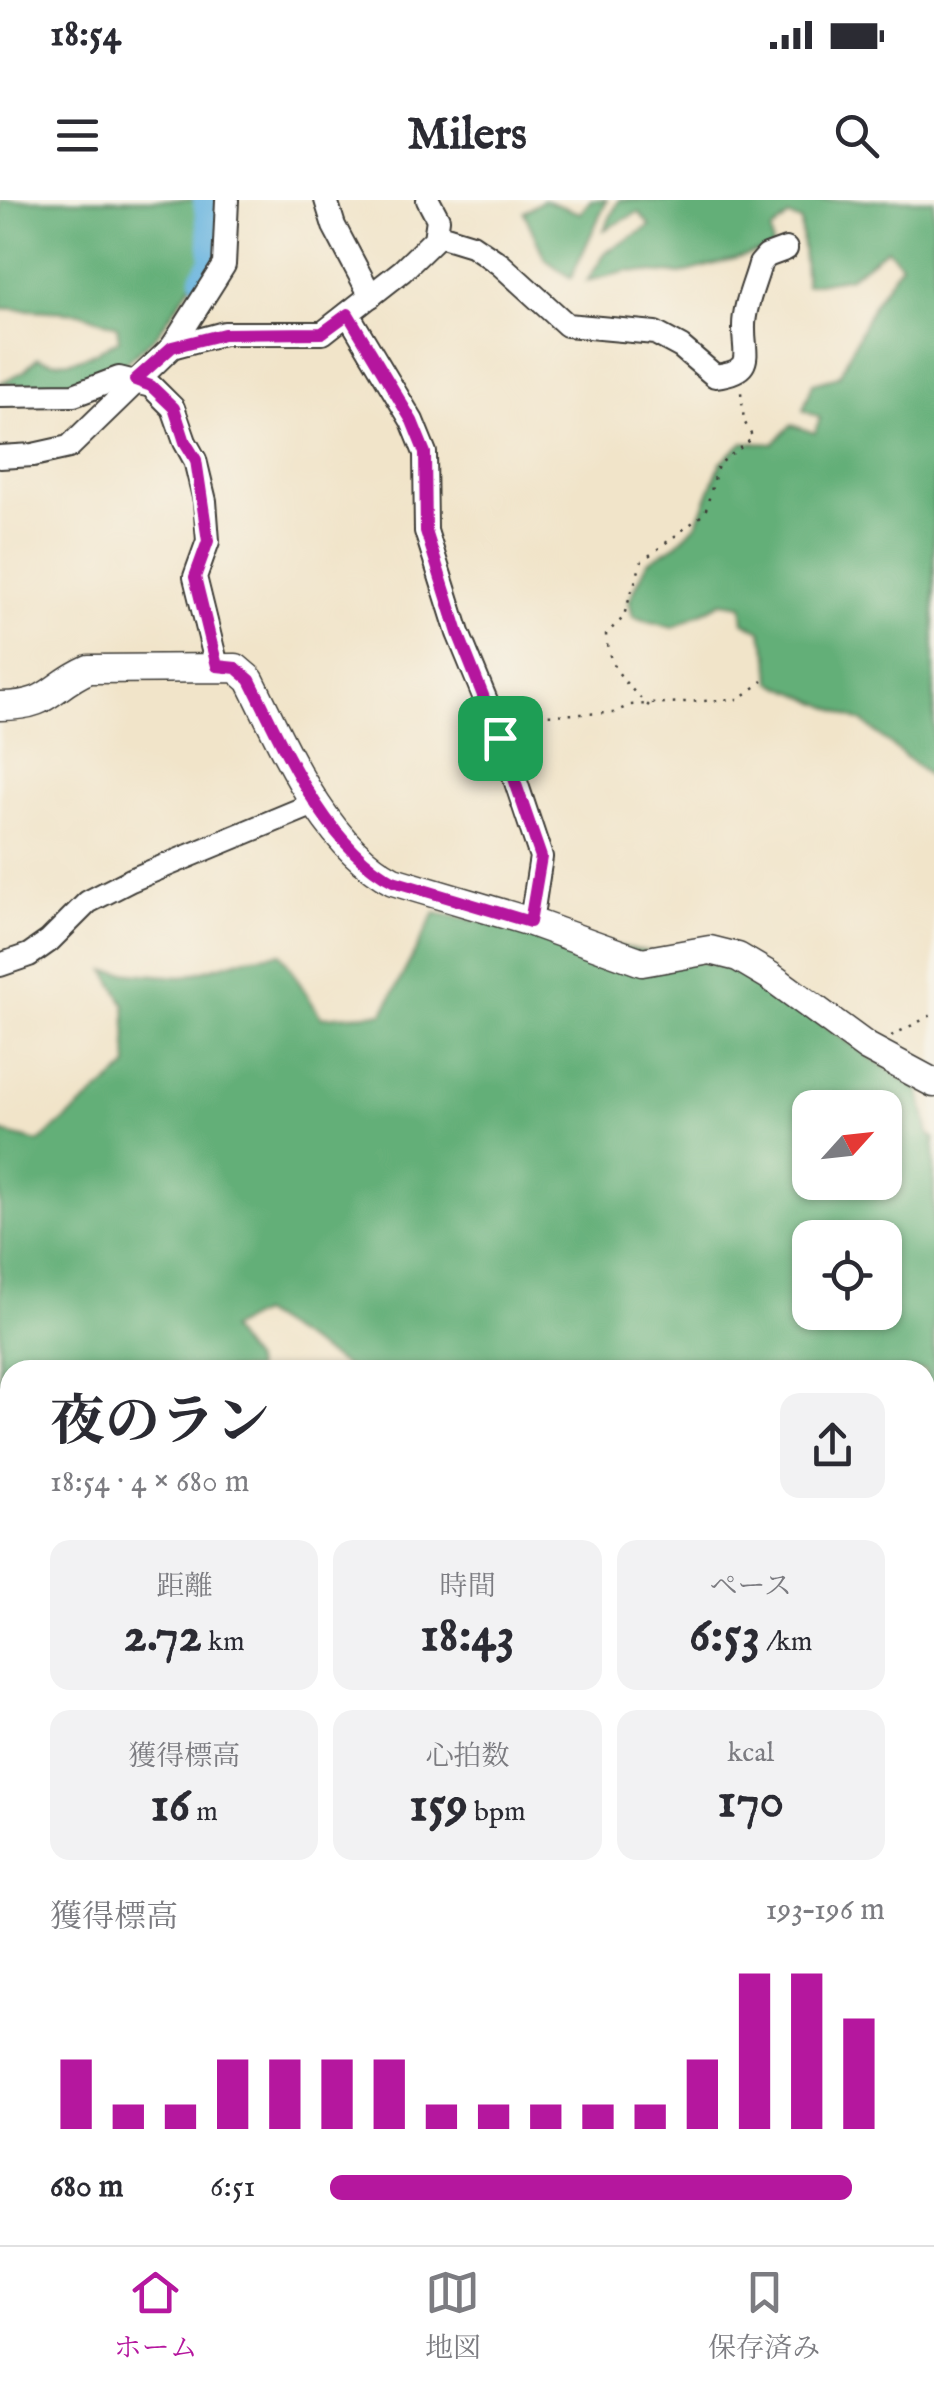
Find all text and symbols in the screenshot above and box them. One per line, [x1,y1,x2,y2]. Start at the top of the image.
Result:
text: 18:54 [50,11,121,59]
text: Milers [407,107,527,164]
icon: menu [50,108,105,163]
icon: search [829,108,884,163]
pin [458,696,543,781]
icon: arrive [473,711,528,766]
north arrow [792,1090,902,1200]
map controls [792,1090,902,1330]
button: locate [792,1220,902,1330]
text: 夜のラン [50,1389,270,1459]
button: share [780,1393,885,1498]
text: 18:54 · 4 × 680 m [50,1462,249,1503]
text: 距離 [156,1570,212,1605]
text: 時間 [439,1570,496,1605]
text: ペース [710,1570,792,1605]
text: 2.72 [124,1605,202,1668]
text: 18:43 [420,1605,515,1668]
text: 6:53 [689,1605,760,1668]
text: km [202,1625,245,1660]
text: /km [760,1625,813,1660]
text: kcal [727,1736,774,1771]
text: 獲得標高 [128,1740,240,1775]
text: 心拍数 [425,1740,510,1775]
text: 170 [718,1771,784,1834]
text: 16 [150,1775,190,1838]
text: 159 [409,1775,468,1838]
text: m [190,1795,218,1830]
text: bpm [468,1795,526,1830]
text: 193–196 m [765,1890,885,1931]
text: 獲得標高 [50,1898,178,1939]
text: 680 m [50,2167,123,2208]
text: 6:51 [210,2167,255,2208]
tab: ホーム [114,2265,198,2367]
tab: 地図 [425,2265,481,2367]
tab: 保存済み [708,2265,820,2367]

